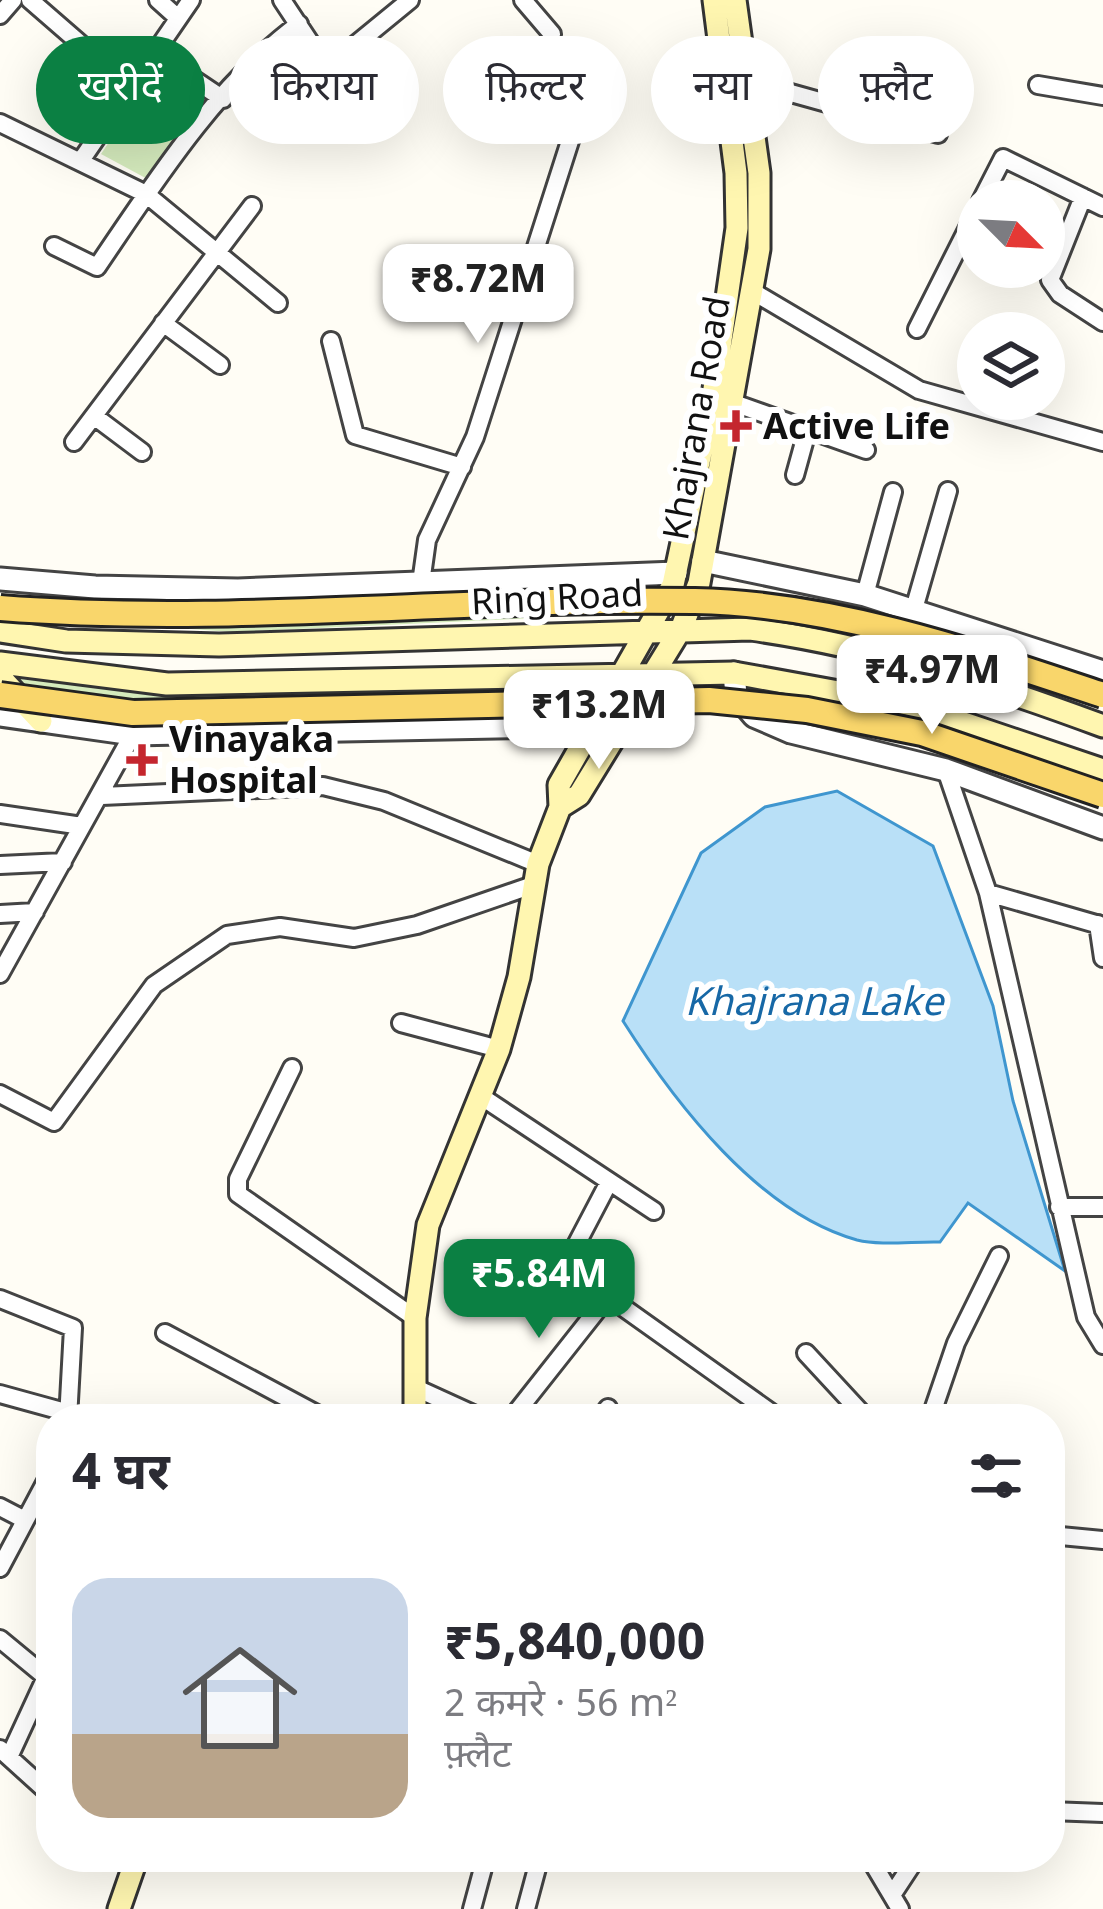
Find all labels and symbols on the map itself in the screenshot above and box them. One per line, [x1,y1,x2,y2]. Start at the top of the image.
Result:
north arrow [957,180,1065,288]
pin: ₹8.72M [380,244,576,346]
street label: Khajrana Road [656,293,745,544]
place label: Active Life [763,407,950,454]
marker: Active Life [720,410,752,442]
street label: Ring Road [470,574,644,629]
pin: ₹4.97M [834,635,1030,737]
pin: ₹13.2M [501,670,697,772]
place label: Vinayaka Hospital [169,720,334,808]
marker: Vinayaka Hospital [126,744,158,776]
water label: Khajrana Lake [685,980,945,1031]
pin: ₹5.84M [441,1239,637,1341]

